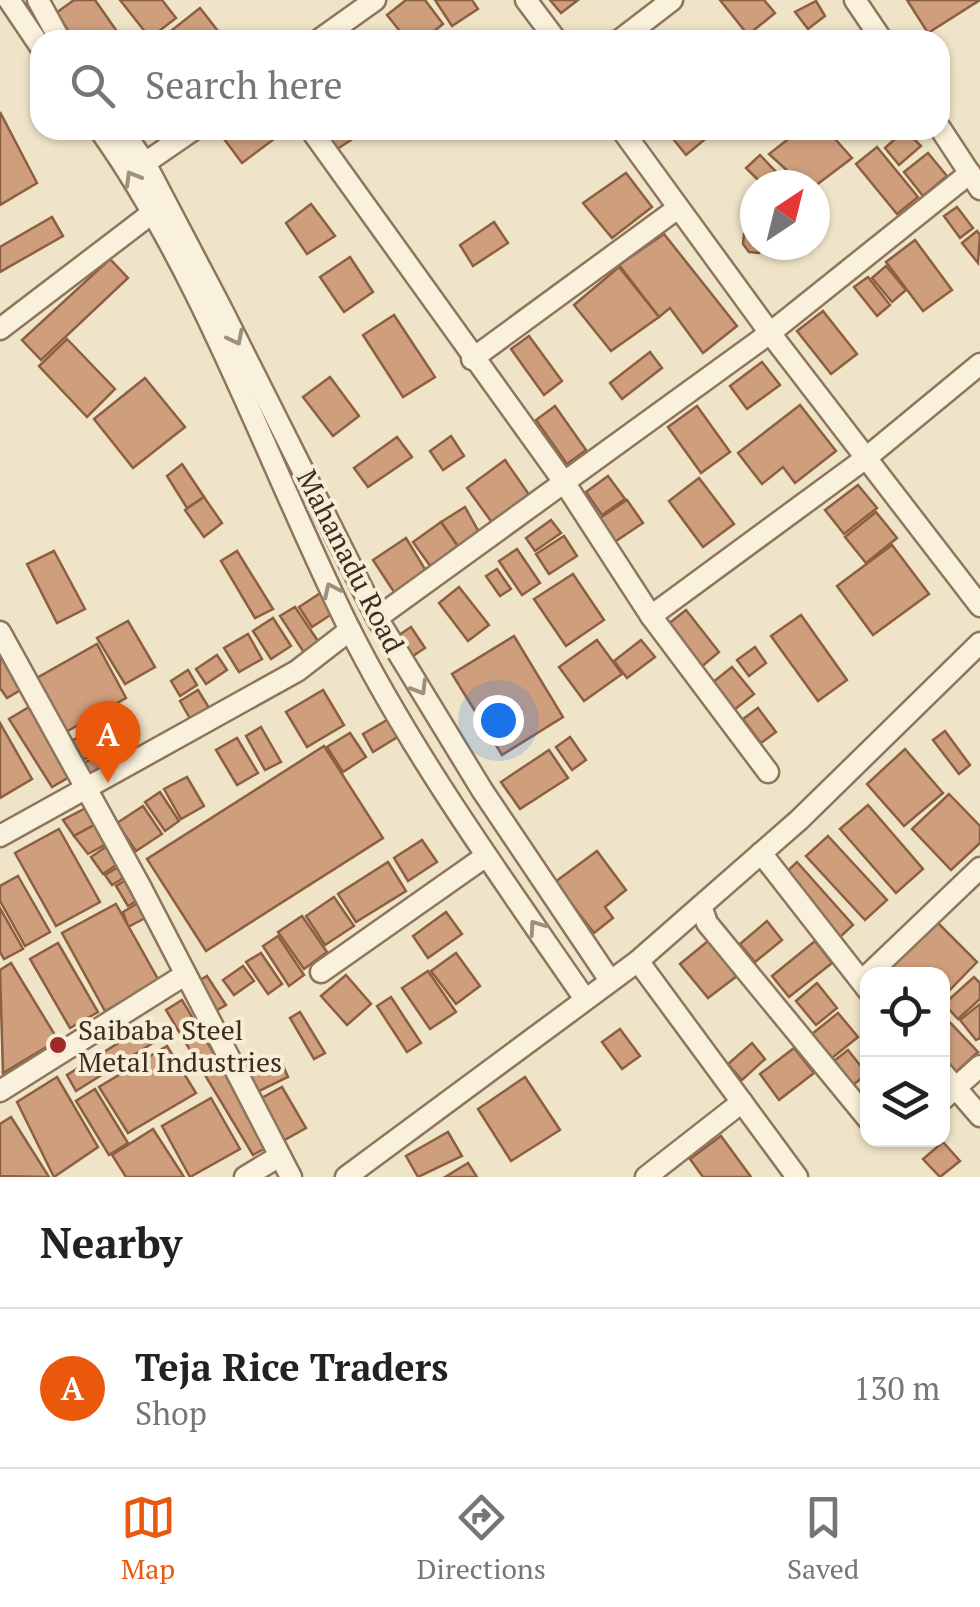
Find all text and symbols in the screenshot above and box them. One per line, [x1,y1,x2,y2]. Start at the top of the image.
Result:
search box [30,30,950,140]
icon: search [65,58,120,113]
text: Search here [145,60,343,110]
north arrow [740,170,830,260]
one-way arrow [125,171,144,189]
one-way arrow [224,328,244,346]
street label: Mahanadu Road [289,463,413,659]
one-way arrow [324,582,344,600]
one-way arrow [408,677,427,695]
your location [473,695,524,746]
pin: A [76,700,140,783]
one-way arrow [530,920,548,939]
map controls [860,967,950,1147]
button: locate [860,967,950,1057]
place label: Saibaba Steel Metal Industries [78,1011,282,1080]
marker: Saibaba Steel Metal Industries [47,1034,69,1056]
button: layers [860,1057,950,1147]
text: Nearby [40,1214,182,1270]
text: Teja Rice Traders [135,1342,448,1392]
text: A [61,1367,84,1409]
text: 130 m [853,1367,940,1409]
text: Shop [135,1392,207,1434]
tab: Map [121,1490,176,1587]
tab: Directions [417,1490,546,1587]
tab: Saved [787,1490,859,1587]

